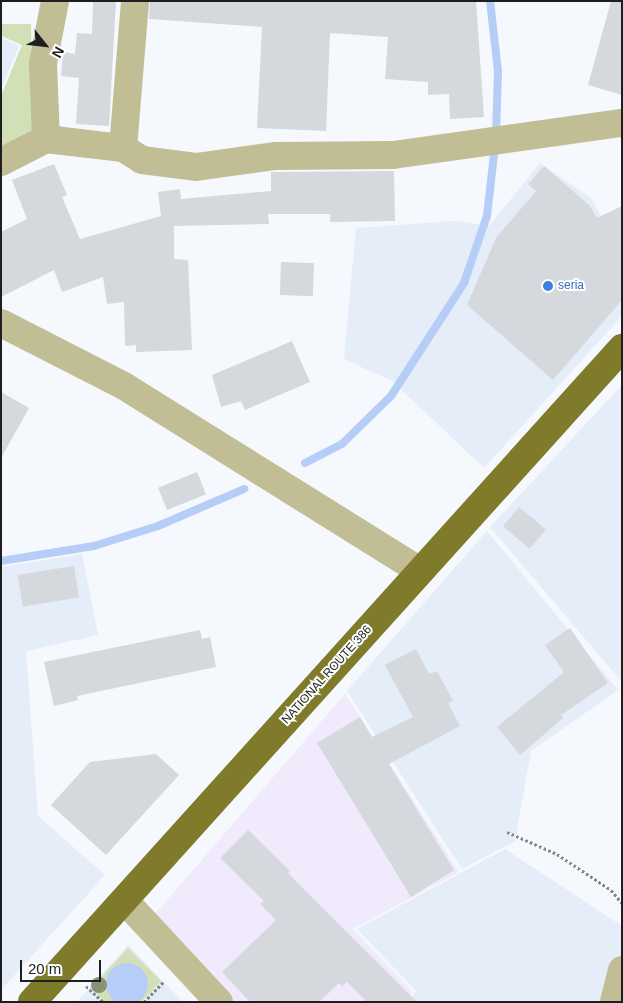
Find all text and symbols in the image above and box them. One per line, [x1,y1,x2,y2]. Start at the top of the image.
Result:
north arrow [20,20,70,70]
text: N [49,44,68,61]
place label: seria [558,279,584,293]
marker: seria [542,280,554,292]
street label: NATIONAL ROUTE 386 [279,623,375,727]
scale bar [22,950,104,982]
text: 20 m [28,960,61,977]

